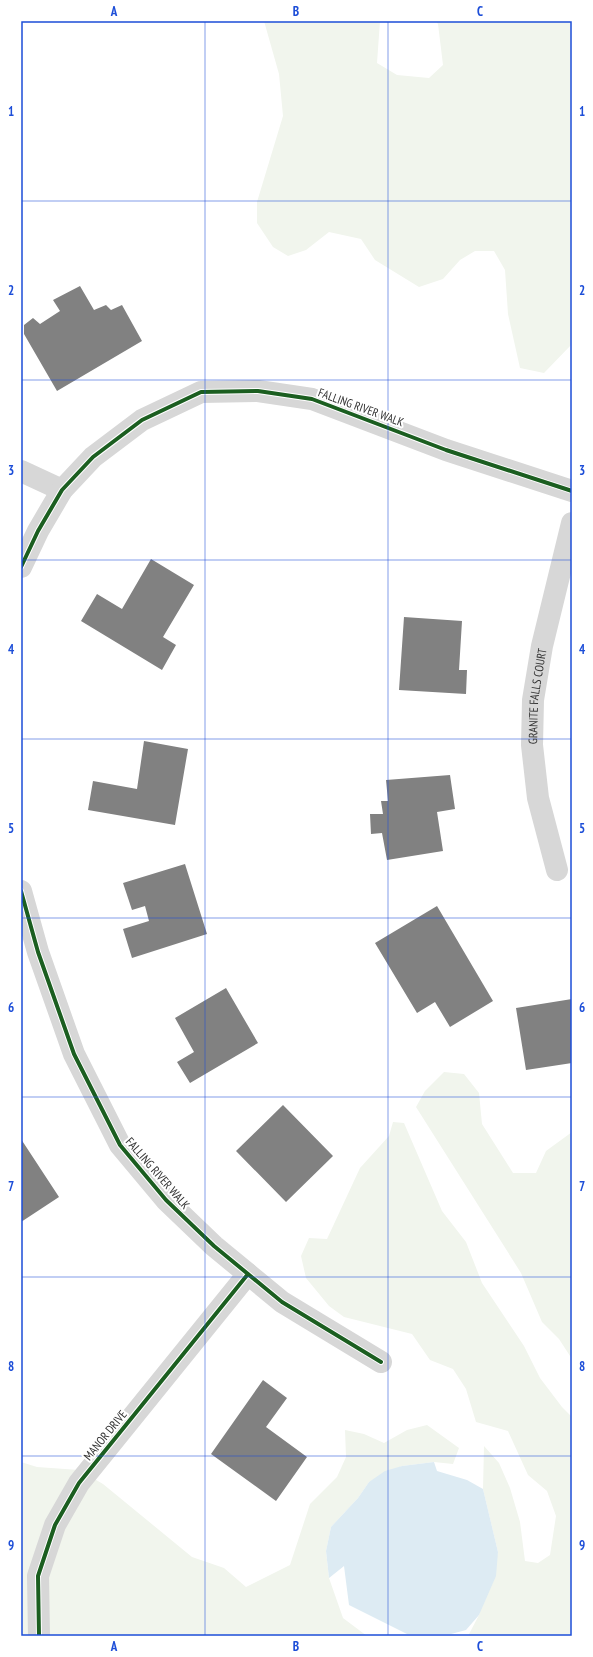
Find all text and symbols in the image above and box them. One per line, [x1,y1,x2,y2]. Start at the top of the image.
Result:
text: A [110,3,118,20]
text: B [293,3,299,20]
text: C [477,3,483,20]
text: 1 [8,103,14,120]
text: 1 [579,103,585,120]
text: 2 [8,282,14,299]
text: 2 [579,282,585,299]
street label: FALLING RIVER WALK [316,385,406,429]
text: 3 [8,462,14,479]
text: 3 [579,462,585,479]
text: 4 [8,641,15,658]
text: 4 [579,641,586,658]
street label: GRANITE FALLS COURT [525,646,549,744]
text: 5 [8,820,14,837]
text: 5 [579,820,585,837]
text: 6 [8,999,14,1016]
text: 6 [579,999,585,1016]
street label: FALLING RIVER WALK [123,1134,193,1212]
text: 7 [8,1178,14,1195]
text: 7 [579,1178,585,1195]
text: 8 [8,1358,14,1375]
text: 8 [579,1358,585,1375]
street label: MANOR DRIVE [80,1407,130,1463]
text: 9 [8,1537,14,1554]
text: 9 [579,1537,585,1554]
text: A [110,1638,118,1655]
text: B [293,1638,299,1655]
text: C [477,1638,483,1655]

